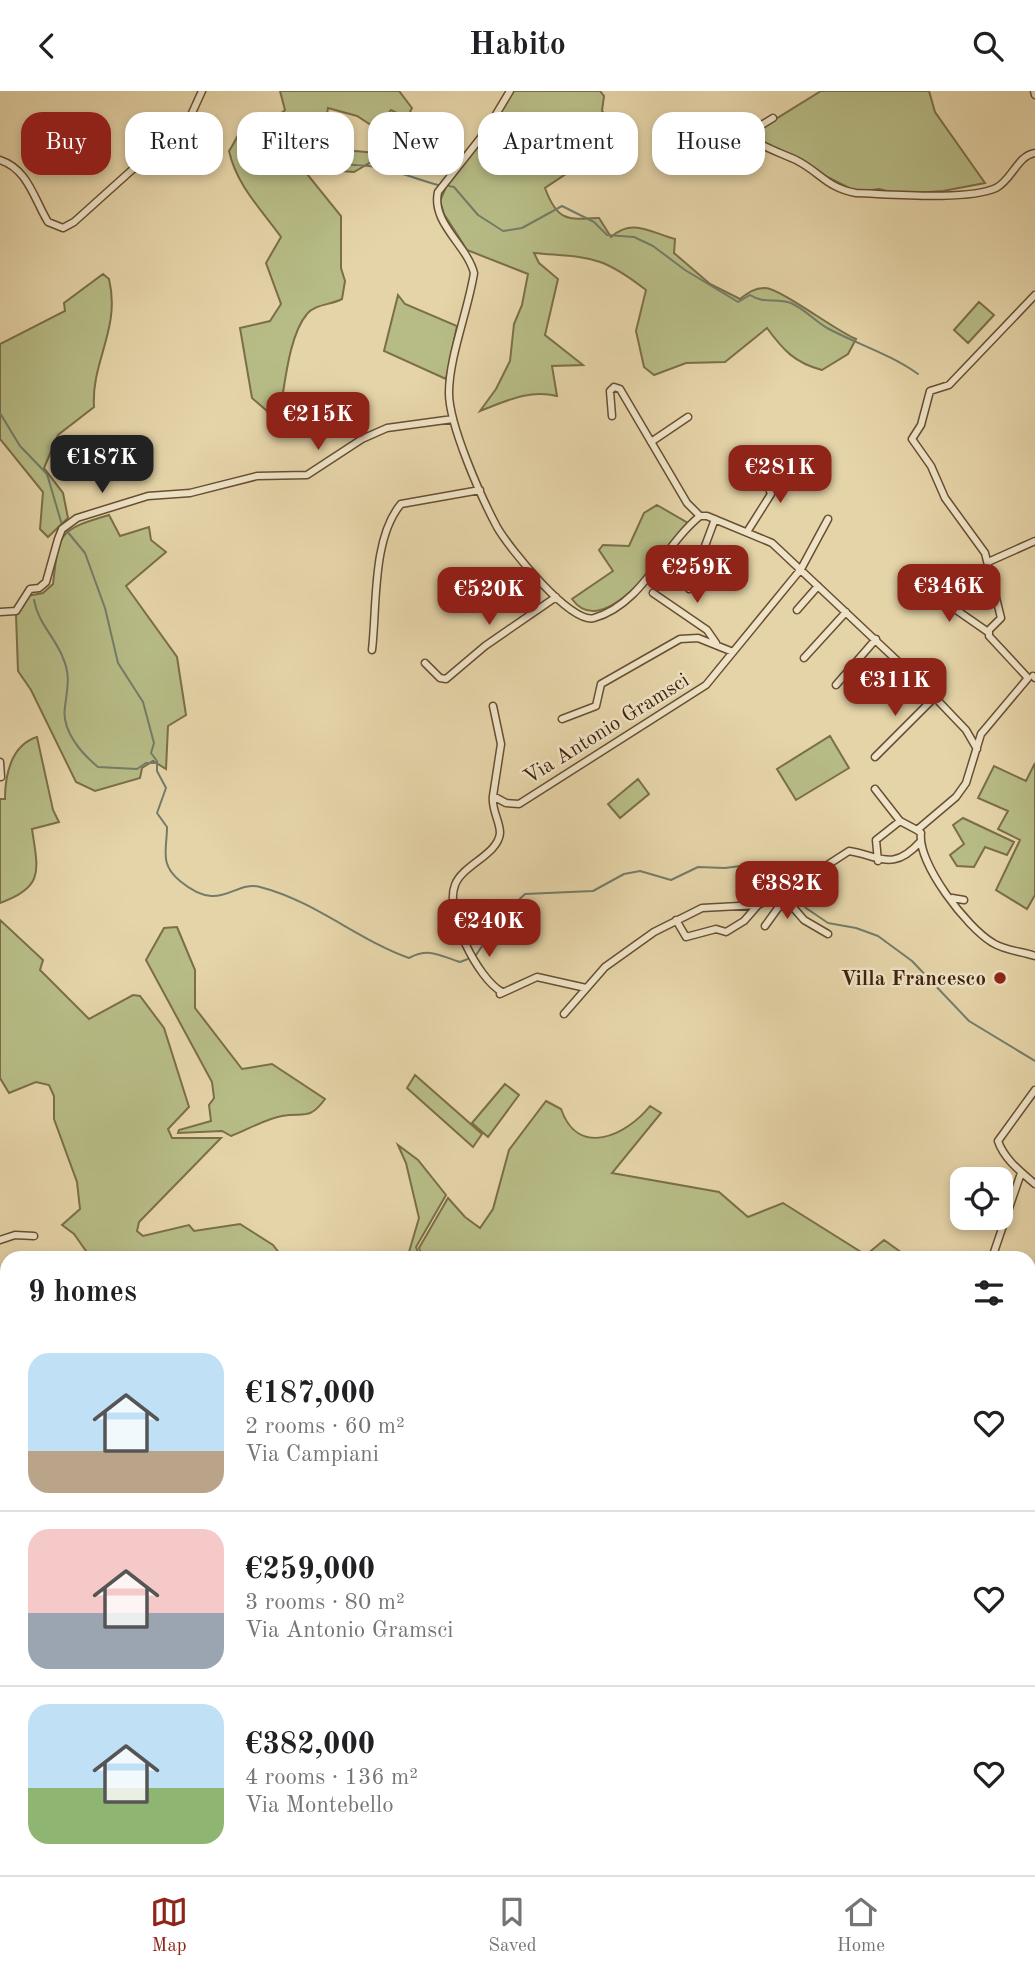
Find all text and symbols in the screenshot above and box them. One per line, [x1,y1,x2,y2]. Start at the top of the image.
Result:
icon: back [28,27,66,65]
icon: search [969,27,1007,65]
text: Habito [469,30,566,62]
chip: Buy [21,112,111,175]
chip: Rent [125,112,223,175]
chip: Filters [237,112,354,175]
chip: New [368,112,464,175]
chip: Apartment [478,112,638,175]
chip: House [652,112,765,175]
pin: €215K [269,393,367,452]
text: €215K [282,403,354,426]
pin: €187K [53,435,151,495]
pin: €281K [731,445,829,505]
text: €187K [66,446,138,469]
text: €281K [744,456,816,479]
pin: €259K [648,545,746,605]
text: €259K [661,556,733,579]
pin: €346K [900,565,998,624]
pin: €520K [440,567,538,627]
text: €346K [913,575,985,598]
text: €520K [453,578,525,601]
pin: €311K [846,659,944,718]
text: €311K [859,669,931,692]
street label: Via Antonio Gramsci [521,670,693,789]
pin: €382K [738,861,836,921]
text: €382K [751,872,823,895]
pin: €240K [440,899,538,959]
text: €240K [453,910,525,933]
place label: Villa Francesco [841,969,986,990]
marker: Villa Francesco [992,970,1008,986]
map controls [950,1167,1013,1230]
button: locate [950,1167,1013,1230]
icon: filters [970,1274,1008,1312]
text: 9 homes [28,1278,137,1308]
text: €187,000 [245,1379,375,1409]
icon: home [84,1381,168,1465]
icon: heart [970,1404,1008,1442]
text: 2 rooms · 60 m² [245,1415,405,1438]
text: Via Campiani [245,1443,379,1466]
text: €259,000 [245,1555,375,1585]
icon: home [84,1557,168,1641]
icon: heart [970,1580,1008,1618]
text: 3 rooms · 80 m² [245,1591,405,1614]
text: Via Antonio Gramsci [245,1619,454,1642]
text: €382,000 [245,1730,375,1760]
icon: home [84,1732,168,1816]
icon: heart [970,1755,1008,1793]
text: 4 rooms · 136 m² [245,1766,418,1789]
text: Via Montebello [245,1794,394,1817]
tab: Map [150,1893,188,1958]
tab: Saved [488,1893,537,1958]
tab: Home [837,1893,885,1958]

